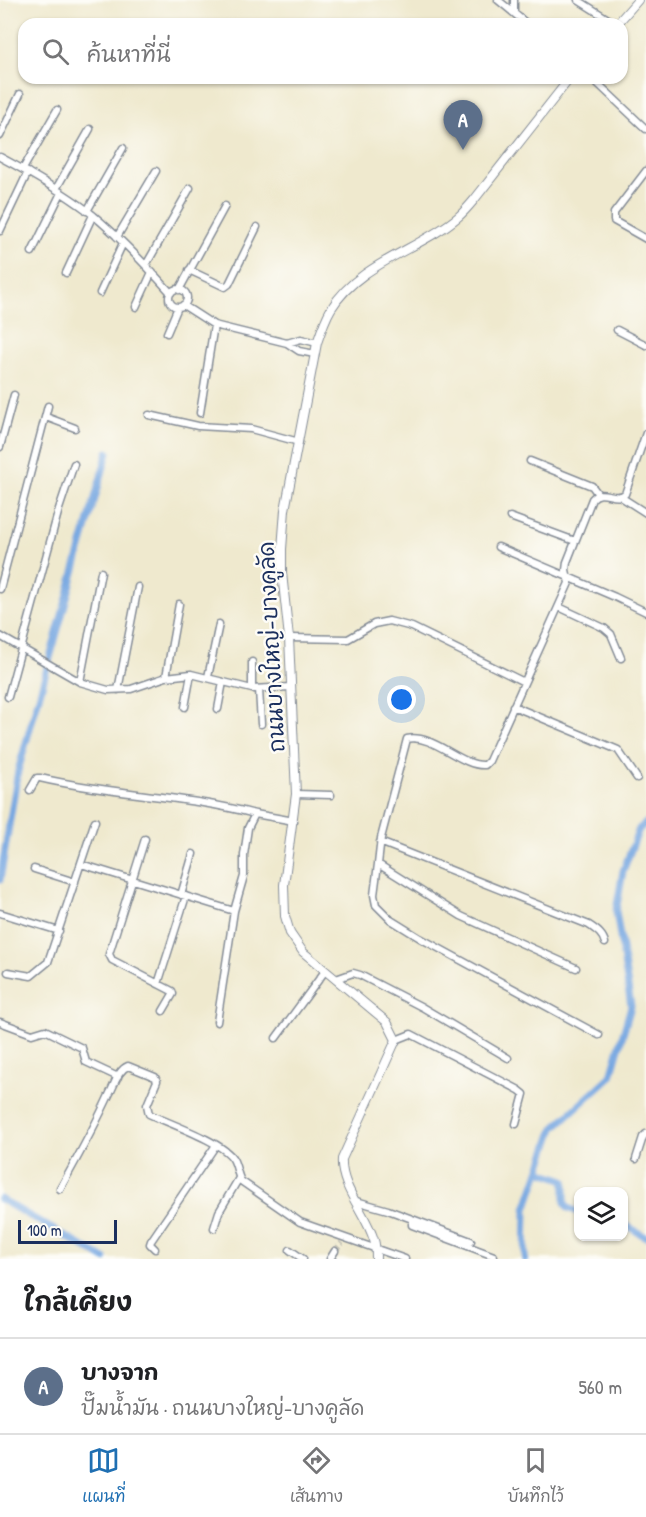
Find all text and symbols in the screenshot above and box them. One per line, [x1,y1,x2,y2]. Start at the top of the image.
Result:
search box [18,18,628,84]
icon: search [39,35,72,68]
text: ค้นหาที่นี่ [87,39,171,69]
pin: A [444,100,482,150]
street label: ถนนบางใหญ่-บางคูลัด [250,541,294,753]
your location [387,685,416,714]
map controls [574,1187,628,1241]
button: layers [574,1187,628,1241]
scale bar [18,1217,117,1244]
text: 100 m [27,1219,62,1241]
text: ใกล้เคียง [24,1284,132,1319]
text: บางจาก [81,1357,158,1387]
text: A [39,1373,48,1400]
text: 560 m [578,1373,622,1400]
text: ปั๊มน้ำมัน · ถนนบางใหญ่-บางคูลัด [81,1394,364,1421]
tab: แผนที่ [82,1444,125,1508]
tab: เส้นทาง [290,1444,343,1508]
tab: บันทึกไว้ [507,1444,564,1508]

